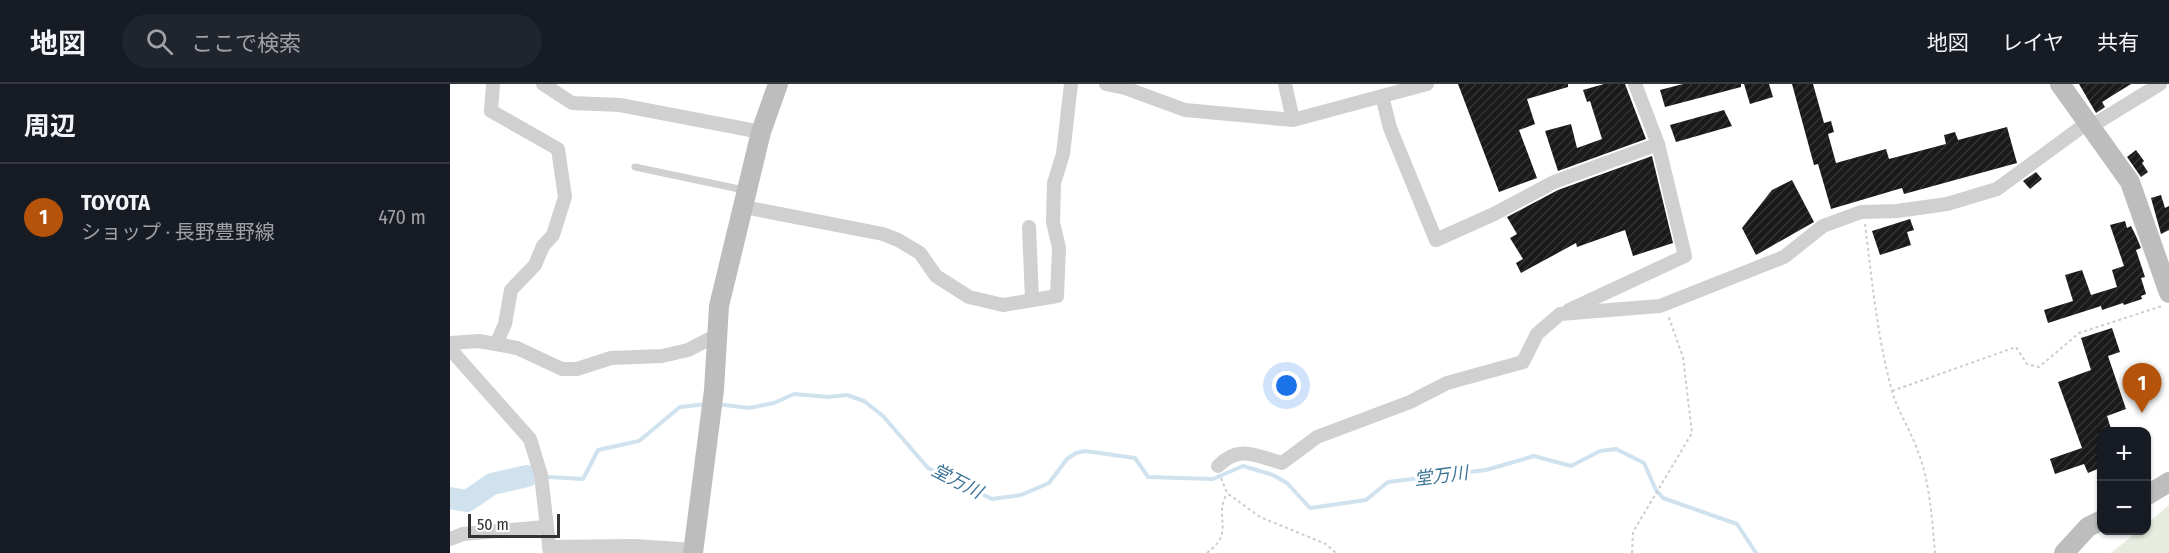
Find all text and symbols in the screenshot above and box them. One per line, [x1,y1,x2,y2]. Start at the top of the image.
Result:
search box [122,14,542,68]
icon: search [143,25,176,58]
text: 地図 [30,27,86,60]
text: ここで検索 [191,30,301,57]
text: 地図 [1927,30,1969,56]
text: レイヤ [2002,30,2064,56]
text: 共有 [2097,30,2139,56]
text: 周辺 [24,111,76,142]
text: TOYOTA [81,189,150,216]
text: 1 [39,205,48,229]
text: 470 m [378,205,426,229]
text: ショップ · 長野豊野線 [81,220,275,244]
pin: 1 [2122,364,2162,413]
your location [1272,371,1301,400]
map controls [2097,427,2151,535]
button: + [2097,427,2151,481]
water label: 堂万川 [928,459,988,504]
water label: 堂万川 [1413,462,1471,490]
button: − [2097,481,2151,535]
scale bar [468,511,560,538]
text: 50 m [477,515,509,534]

